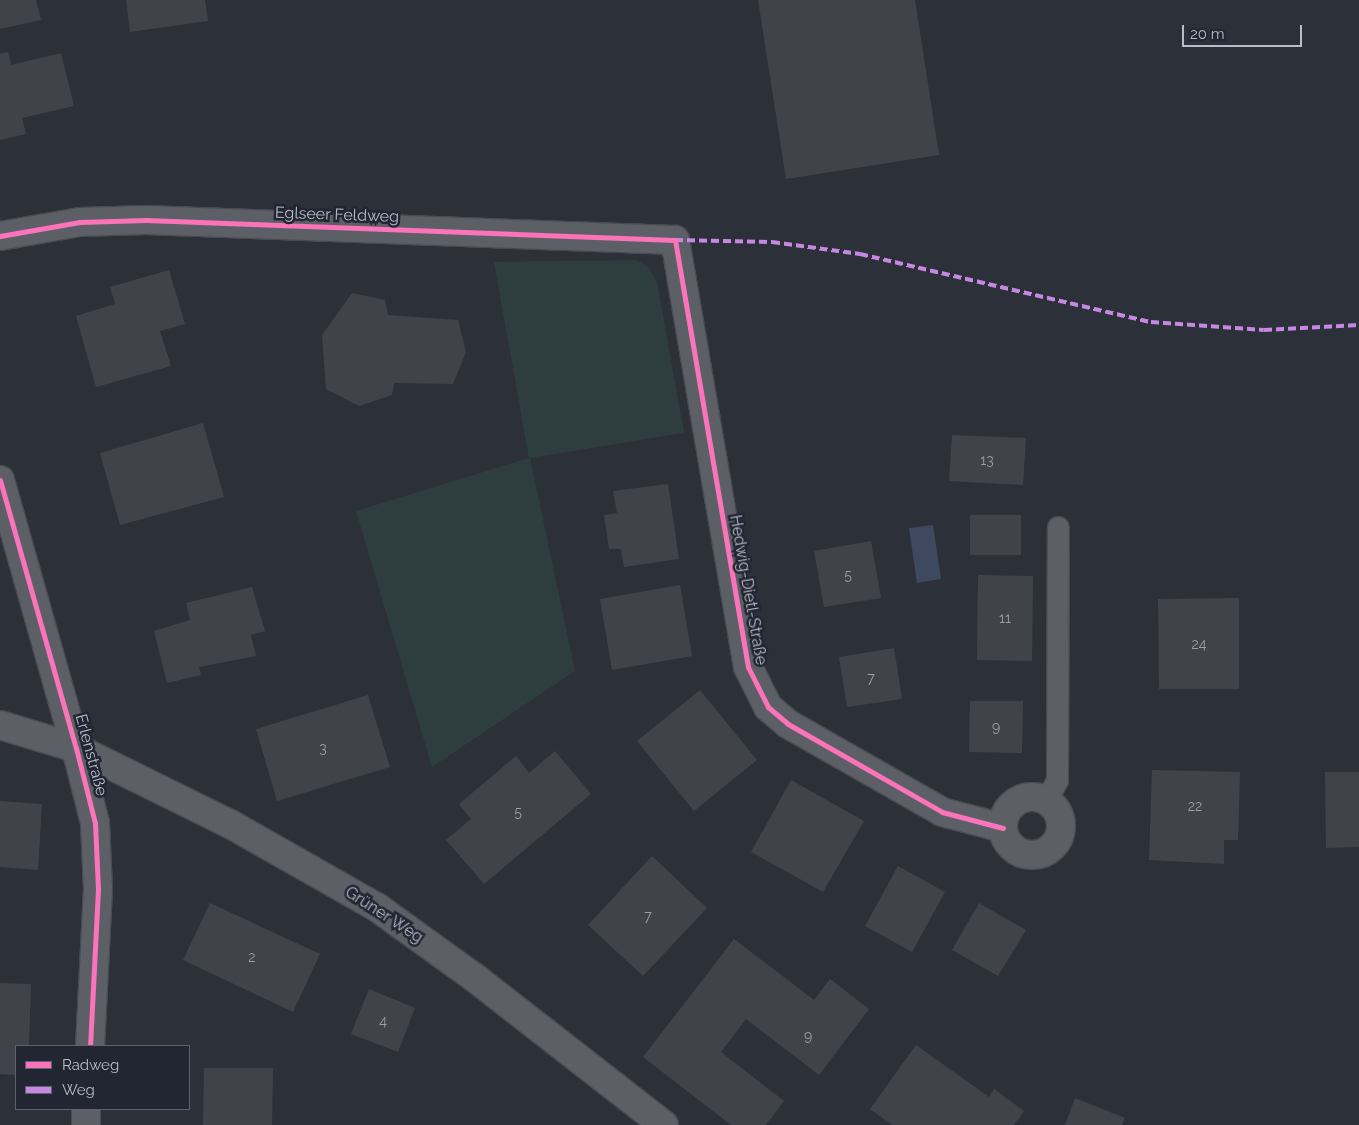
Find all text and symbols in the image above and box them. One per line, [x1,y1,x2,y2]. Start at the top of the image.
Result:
scale bar [1184,15,1304,47]
text: 20 m [1190,25,1225,43]
street label: Eglseer Feldweg [274,203,400,227]
house number: 13 [980,452,994,468]
street label: Hedwig-Dietl-Straße [725,513,771,667]
house number: 5 [844,567,852,583]
house number: 11 [999,610,1011,626]
house number: 24 [1192,636,1206,652]
house number: 7 [867,670,875,686]
street label: Erlenstraße [71,712,111,798]
house number: 9 [992,719,1000,735]
house number: 3 [319,740,327,756]
house number: 22 [1188,798,1202,814]
house number: 5 [514,804,522,820]
street label: Grüner Weg [341,882,427,948]
house number: 7 [644,908,652,924]
house number: 2 [248,949,256,965]
house number: 4 [379,1013,387,1029]
house number: 9 [804,1028,812,1044]
legend [15,1045,190,1110]
text: Radweg [62,1056,119,1074]
text: Weg [62,1081,95,1099]

